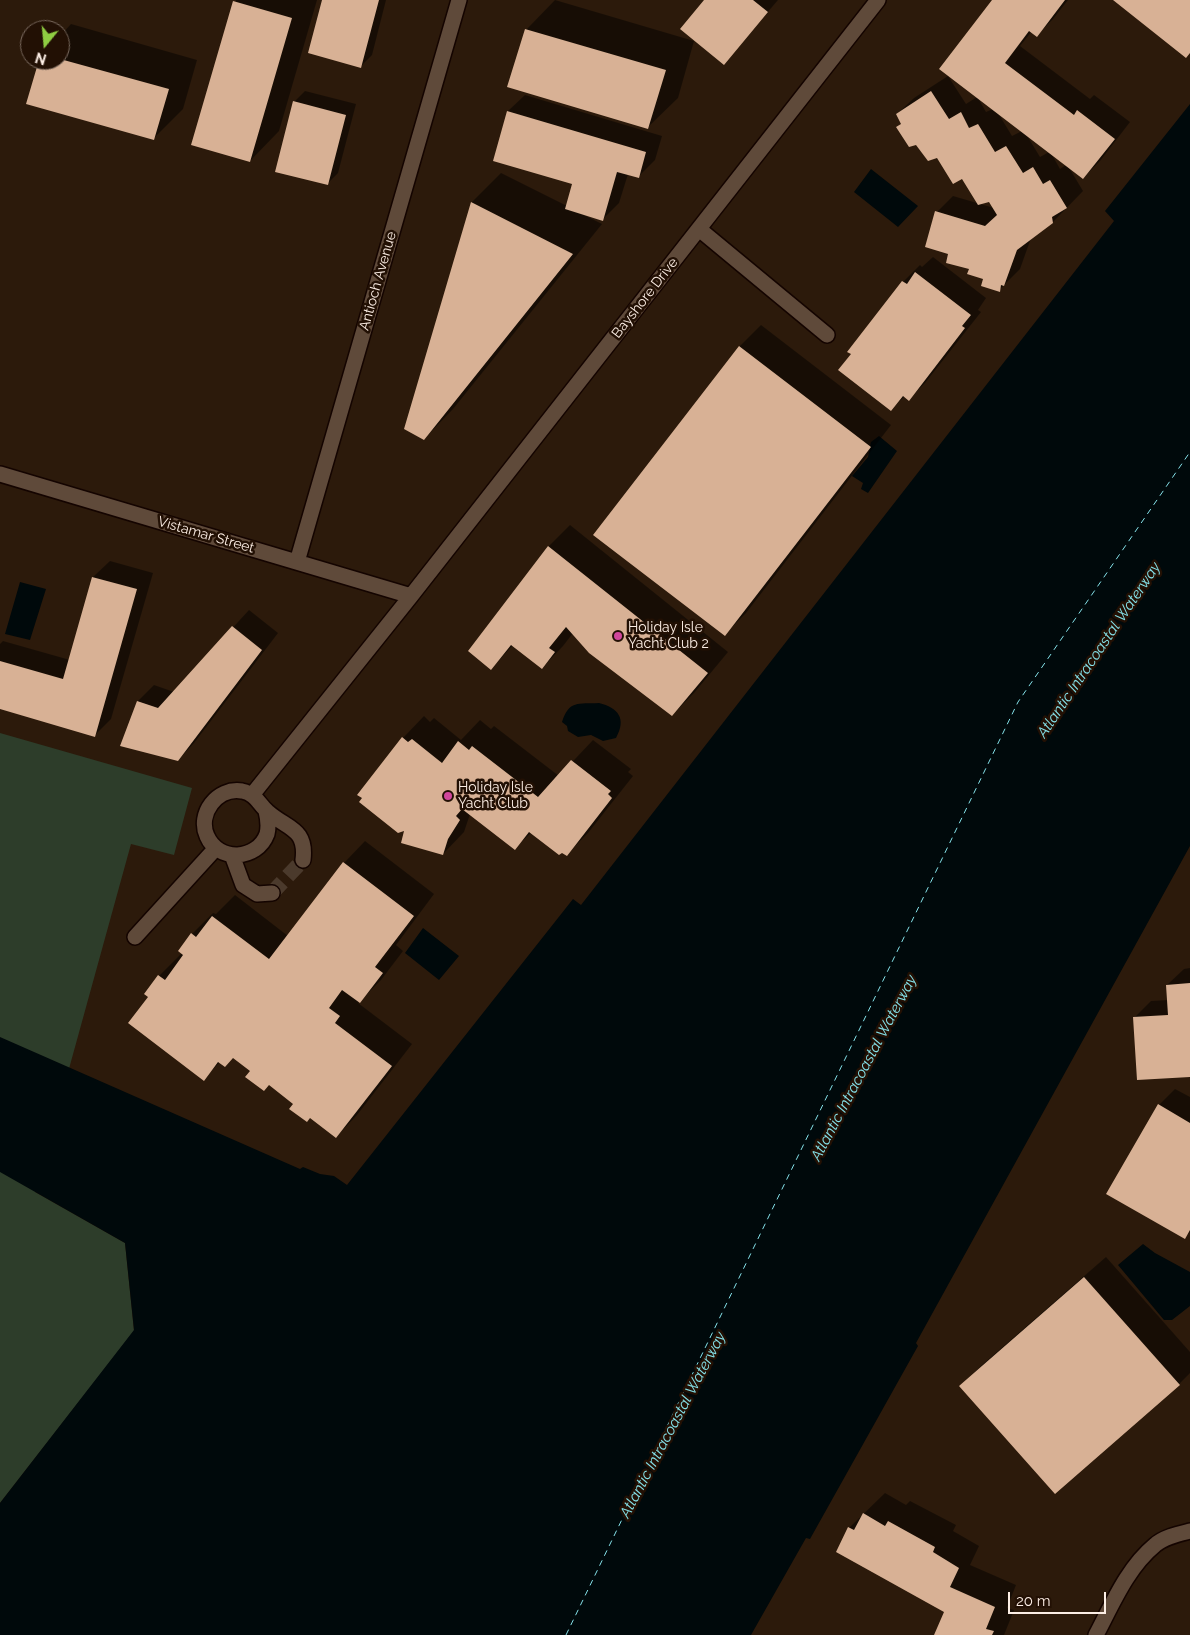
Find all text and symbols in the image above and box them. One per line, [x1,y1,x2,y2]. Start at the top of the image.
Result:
north arrow [20,20,70,70]
text: N [33,49,48,68]
street label: Antioch Avenue [356,230,400,332]
street label: Bayshore Drive [608,255,682,341]
street label: Vistamar Street [156,513,256,557]
water label: Atlantic Intracoastal Waterway [1033,559,1165,741]
place label: Holiday Isle Yacht Club 2 [628,620,709,652]
marker: Holiday Isle Yacht Club 2 [612,630,624,642]
place label: Holiday Isle Yacht Club [458,780,533,812]
marker: Holiday Isle Yacht Club [442,790,454,802]
water label: Atlantic Intracoastal Waterway [807,972,921,1164]
water label: Atlantic Intracoastal Waterway [616,1329,730,1521]
scale bar [1010,1582,1108,1614]
text: 20 m [1016,1592,1051,1610]

